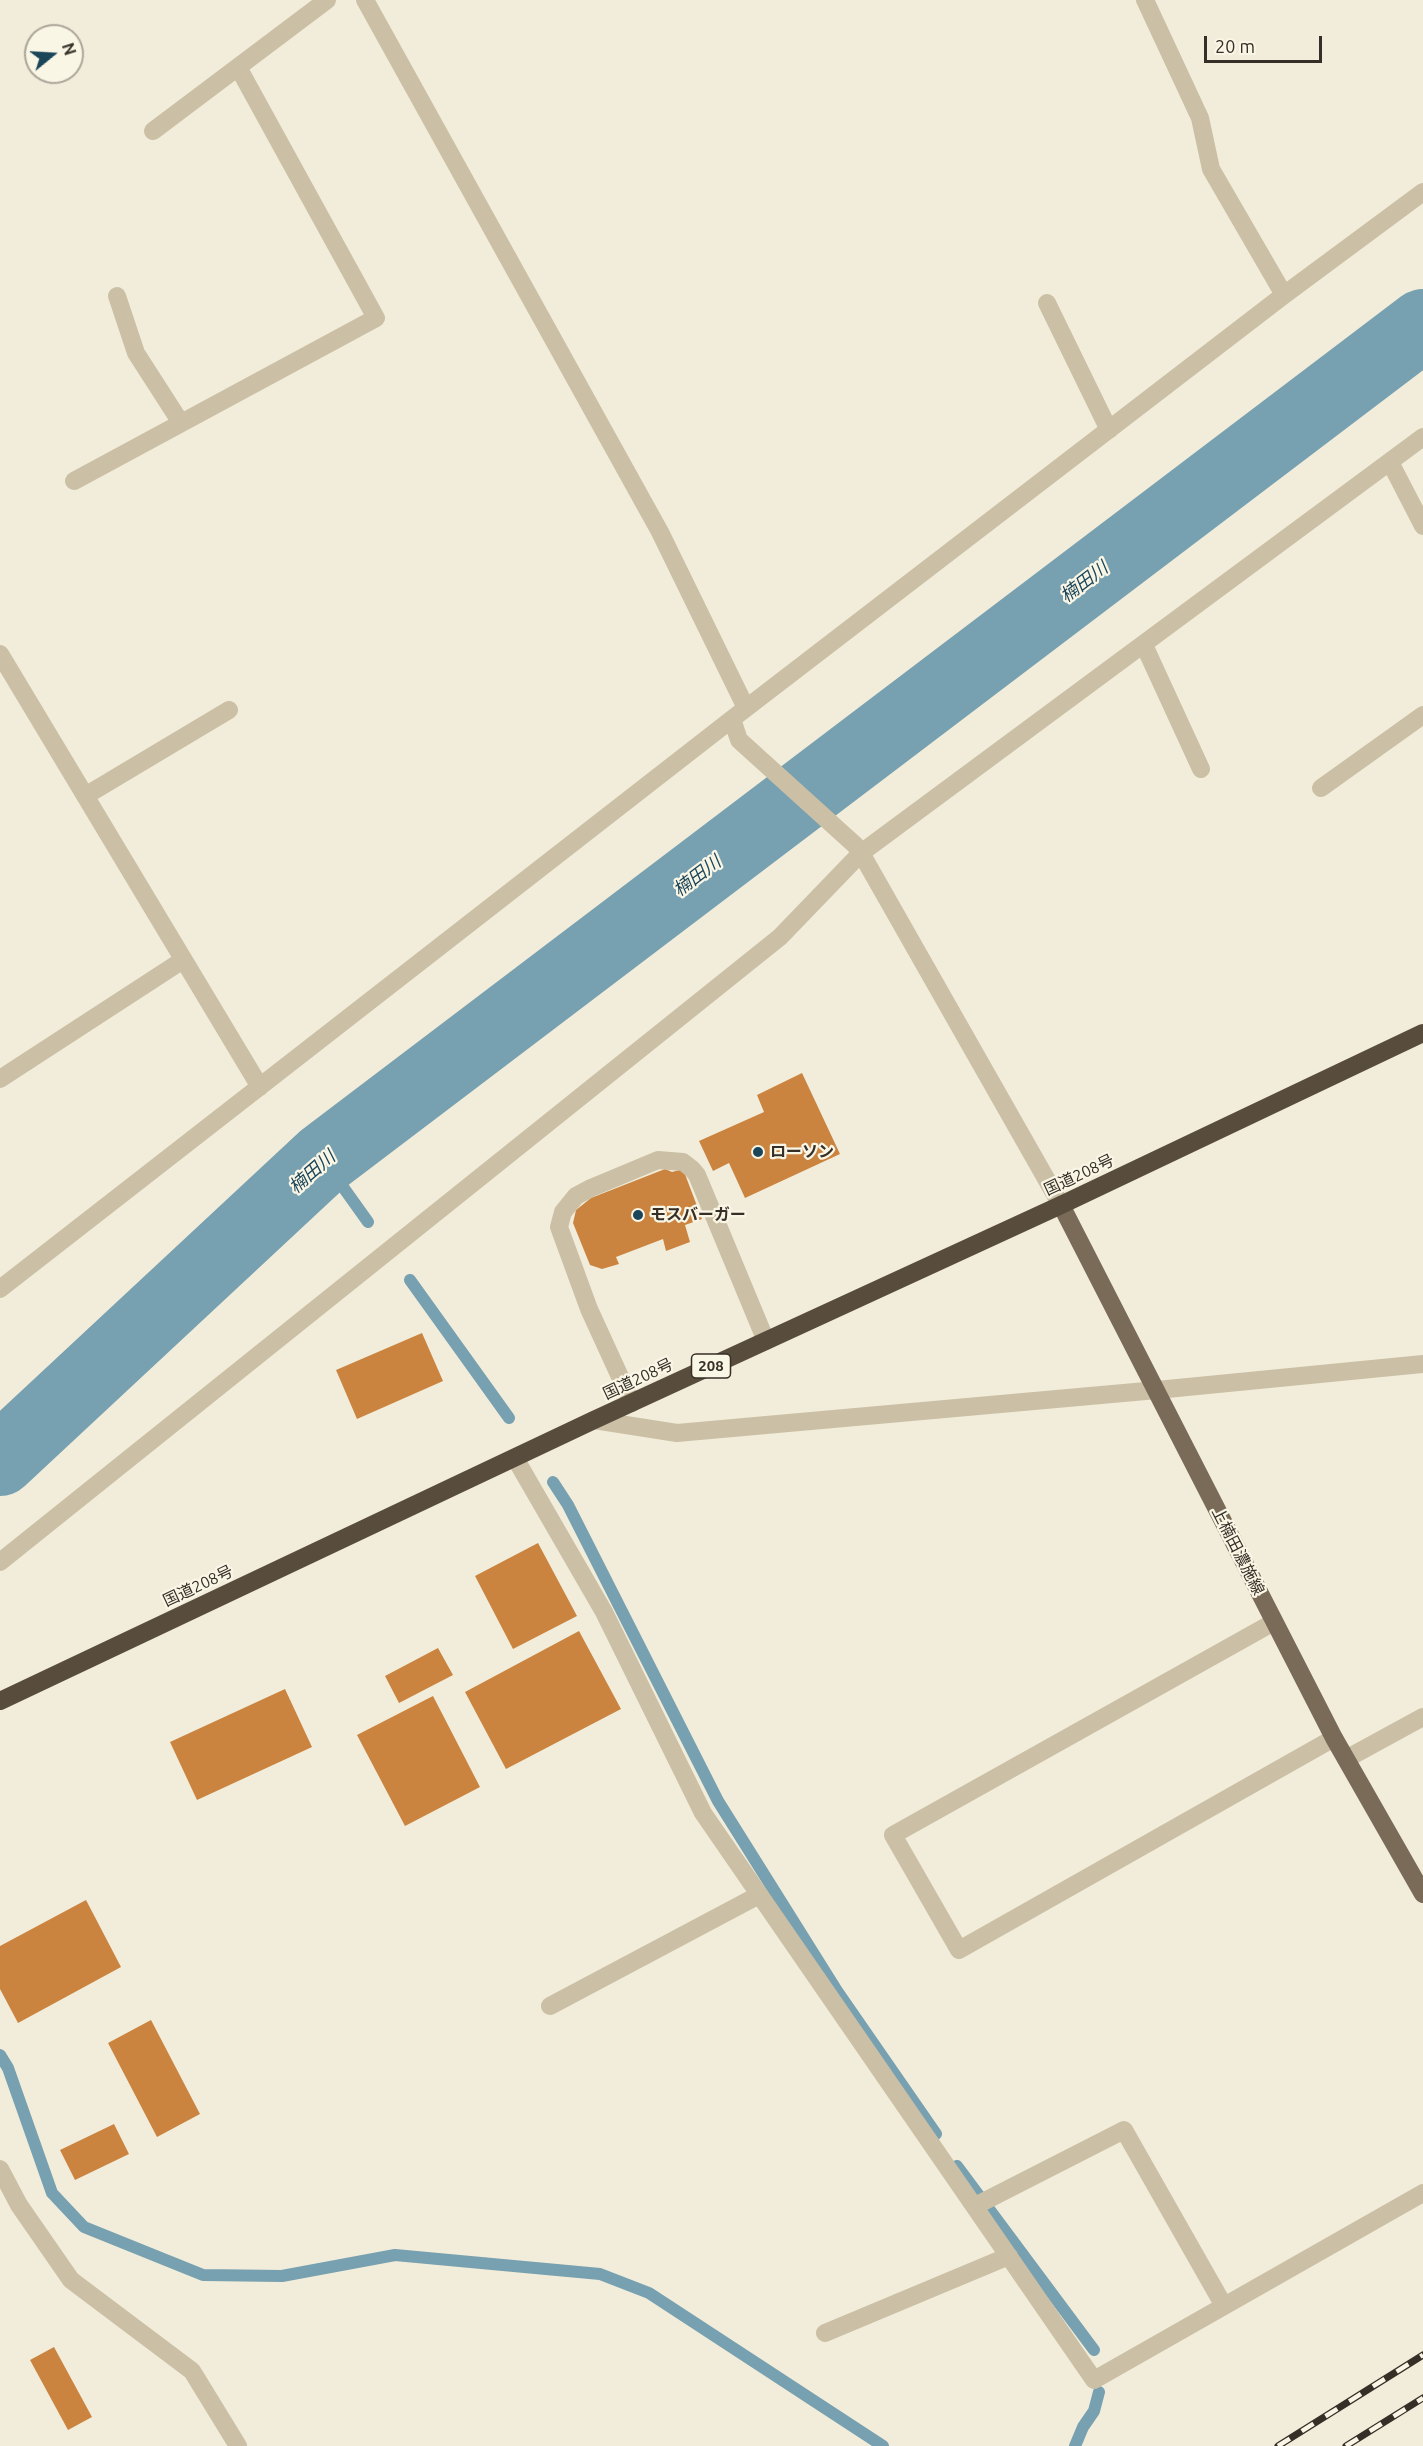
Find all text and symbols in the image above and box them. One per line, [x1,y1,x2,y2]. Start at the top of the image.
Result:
north arrow [24,24,84,84]
scale bar [1207,24,1326,62]
text: 20 m [1215,36,1255,56]
text: N [59,41,80,58]
water label: 楠田川 [1056,557,1112,607]
water label: 楠田川 [669,851,725,901]
place label: ローソン [770,1142,834,1162]
marker: ローソン [751,1145,765,1159]
water label: 楠田川 [285,1146,339,1198]
street label: 国道208号 [1041,1150,1117,1200]
place label: モスバーガー [650,1205,746,1225]
marker: モスバーガー [631,1208,645,1222]
street label: 国道208号 [600,1354,676,1404]
road number: 208 [692,1354,730,1378]
street label: 上楠田濃施線 [1208,1504,1268,1598]
street label: 国道208号 [160,1561,236,1611]

